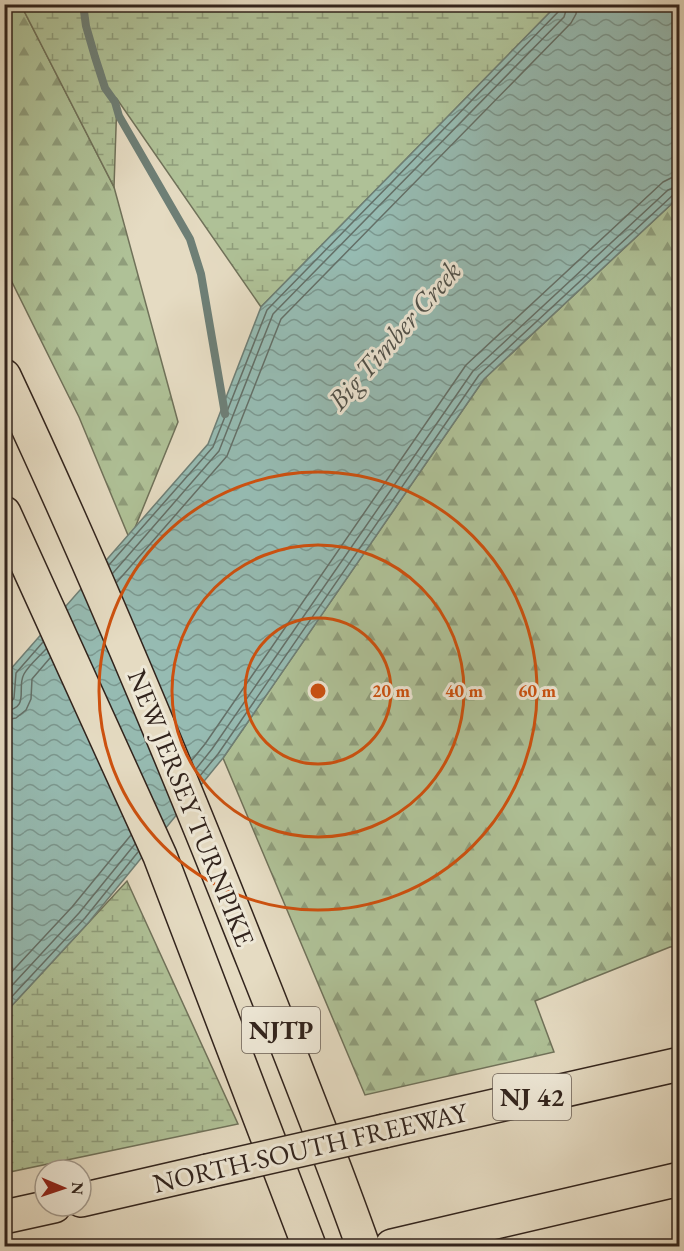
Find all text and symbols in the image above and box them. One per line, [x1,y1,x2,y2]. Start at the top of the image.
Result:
water label: Big Timber Creek [319,253,469,418]
street label: NEW JERSEY TURNPIKE [120,664,263,951]
text: 20 m [372,679,410,702]
text: 40 m [445,679,483,702]
text: 60 m [518,679,556,702]
centre of rings [308,681,328,701]
road number: NJTP [242,1007,320,1053]
road number: NJ 42 [493,1074,571,1120]
street label: NORTH-SOUTH FREEWAY [149,1094,472,1201]
north arrow [33,1158,93,1218]
text: N [67,1182,88,1195]

